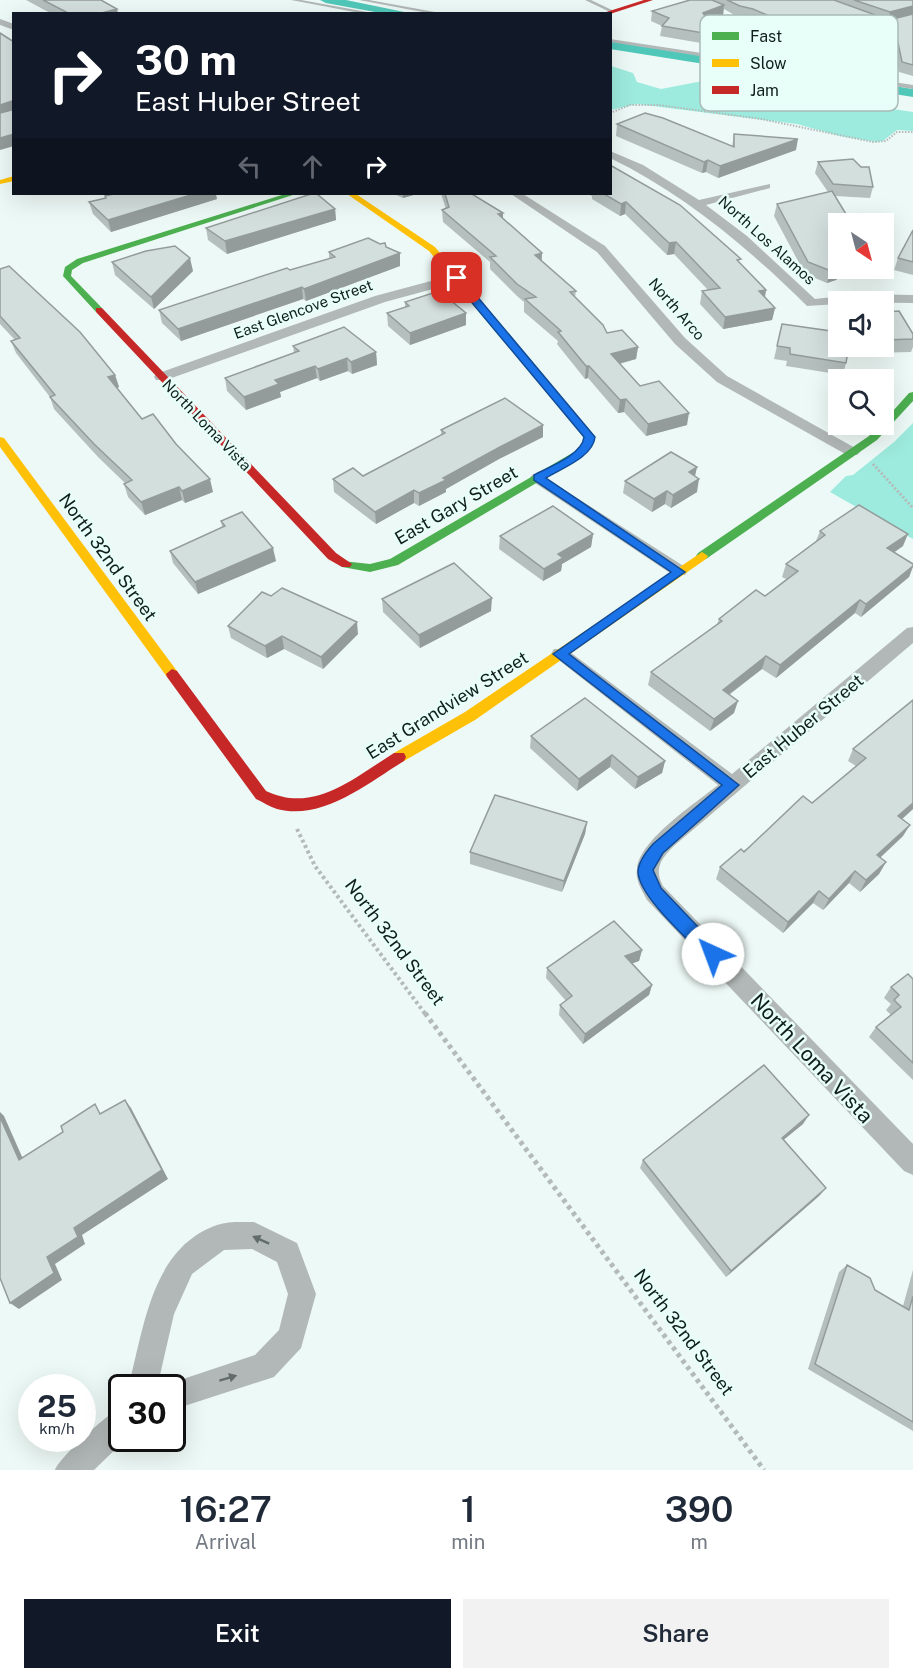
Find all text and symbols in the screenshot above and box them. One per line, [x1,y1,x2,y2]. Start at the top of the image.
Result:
legend [700,15,898,111]
text: Fast [750,27,782,46]
text: 30 m [135,35,237,84]
icon: right [36,36,114,114]
text: Slow [750,54,787,73]
text: Jam [750,81,779,100]
text: East Huber Street [135,85,361,117]
icon: left [233,150,266,183]
icon: ahead [296,150,329,183]
icon: right [359,150,392,183]
street label: North Los Alamos [715,192,819,288]
north arrow [828,213,894,279]
map controls [828,213,894,435]
pin [431,252,482,303]
icon: arrive [440,261,473,294]
street label: North Arco [646,275,708,343]
street label: East Glencove Street [231,276,375,342]
button: sound [828,291,894,357]
button: search [828,369,894,435]
street label: North Loma Vista [159,376,255,474]
street label: East Gary Street [391,461,521,549]
street label: North 32nd Street [55,489,161,625]
street label: East Grandview Street [362,647,532,763]
street label: East Huber Street [739,670,867,782]
street label: North 32nd Street [341,875,449,1009]
position arrow [681,922,745,986]
street label: North Loma Vista [745,988,879,1128]
one-way arrow [253,1235,270,1244]
street label: North 32nd Street [630,1265,738,1399]
one-way arrow [219,1373,237,1382]
speed limit sign: 30 [108,1374,186,1452]
text: 25 [37,1388,77,1424]
text: km/h [39,1420,75,1437]
text: 16:27 [179,1488,272,1530]
text: 1 [461,1488,476,1530]
text: 390 [665,1488,734,1530]
text: Arrival [195,1530,257,1554]
text: min [451,1530,485,1554]
text: m [690,1530,708,1554]
button: Exit [24,1599,451,1668]
button: Share [463,1599,889,1668]

